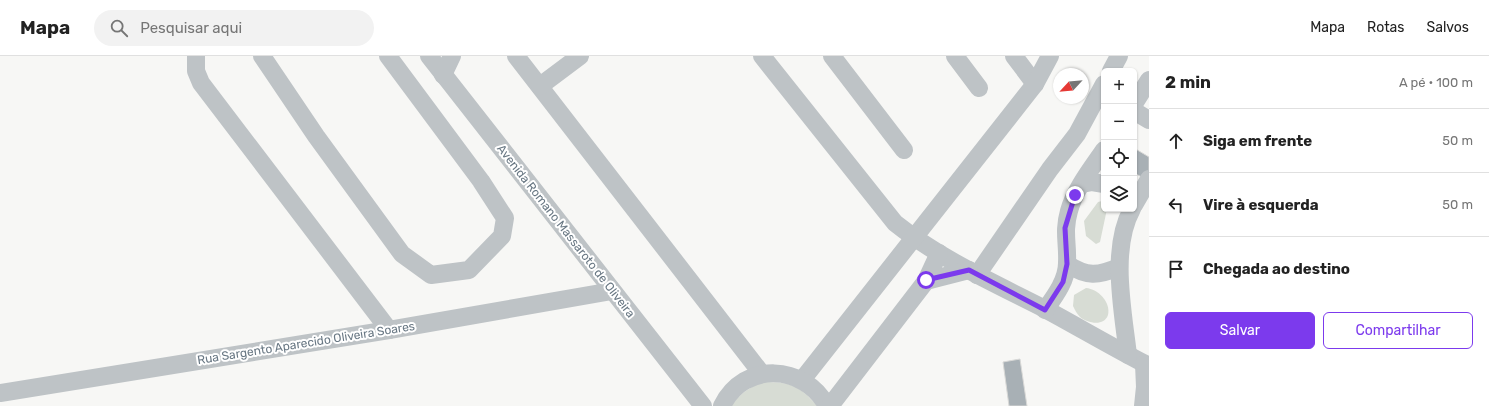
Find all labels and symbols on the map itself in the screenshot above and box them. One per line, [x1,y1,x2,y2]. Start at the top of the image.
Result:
north arrow [1053,68,1089,104]
street label: Avenida Romano Massaroto de Oliveira [494,142,638,320]
route end [1066,186,1084,204]
route start [917,271,935,289]
street label: Rua Sargento Aparecido Oliveira Soares [196,319,416,367]

